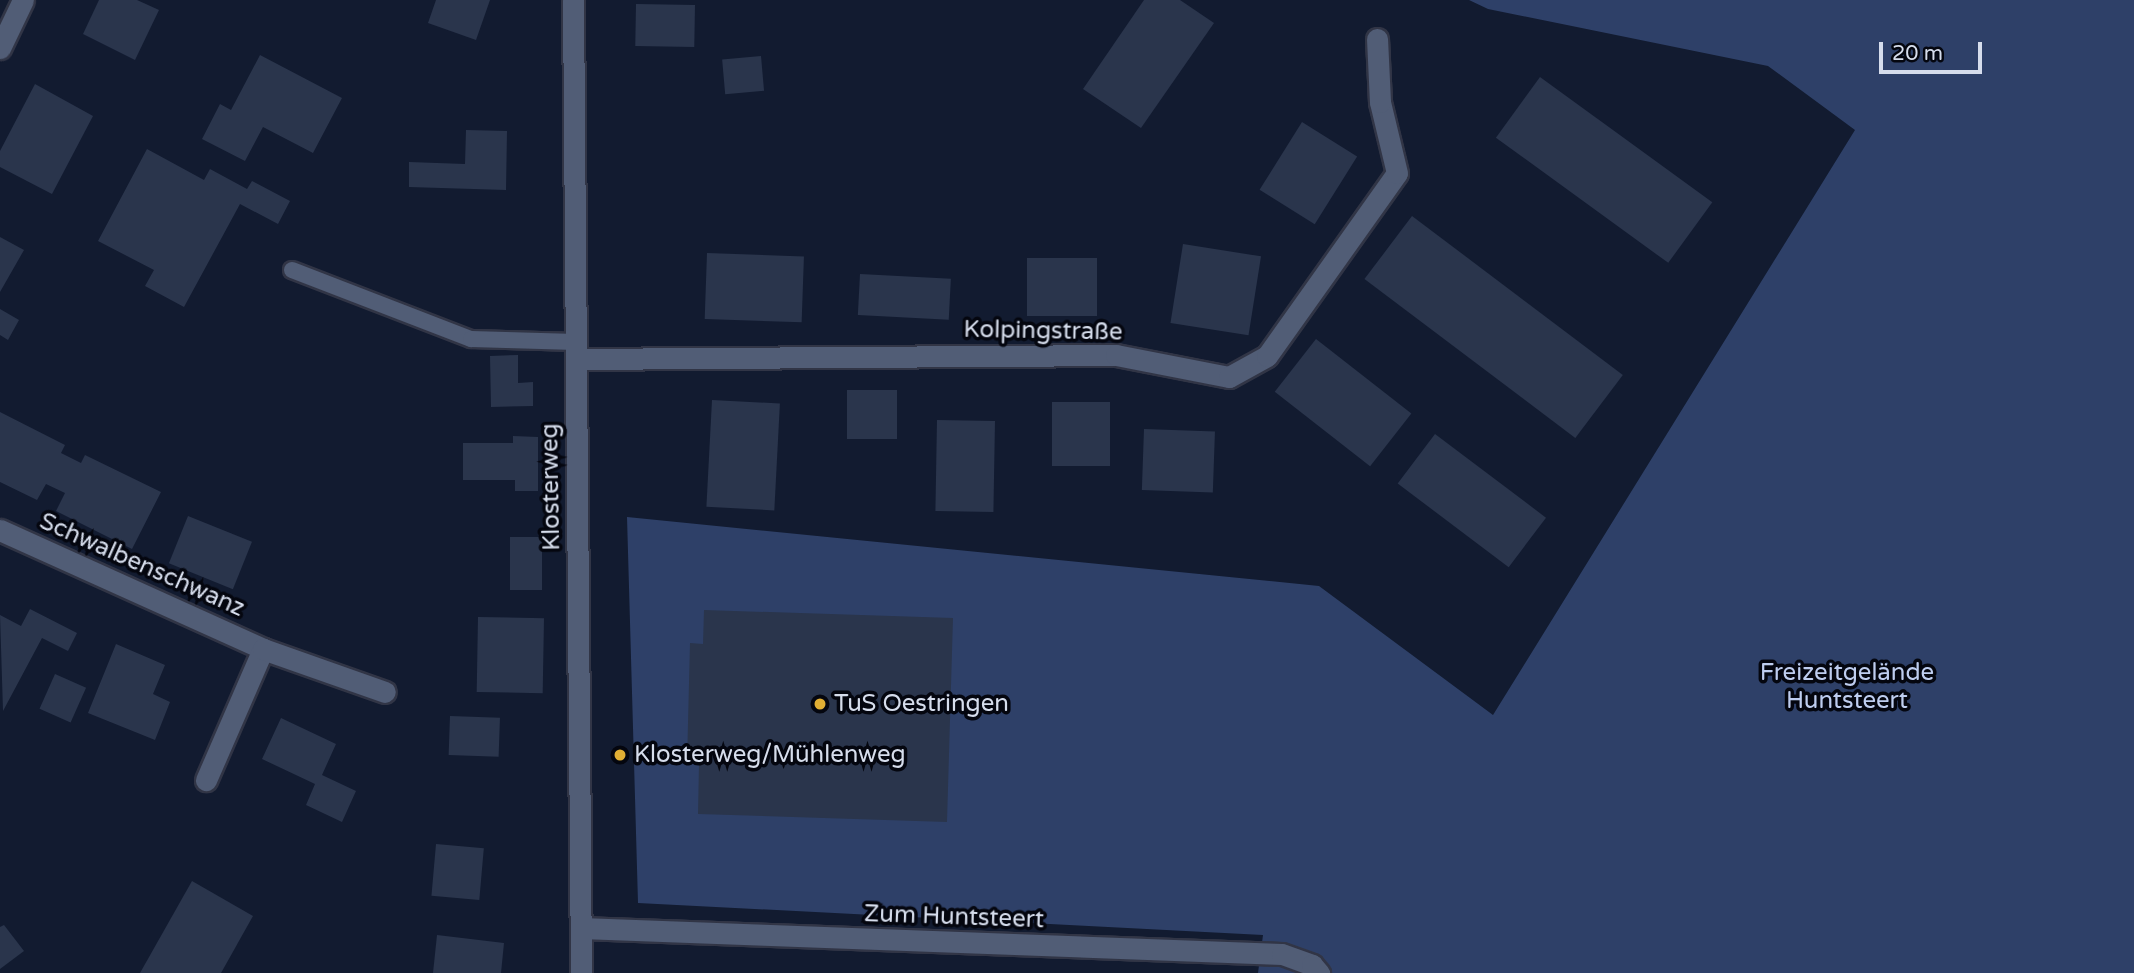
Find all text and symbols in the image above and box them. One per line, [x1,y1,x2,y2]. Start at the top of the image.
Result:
scale bar [1882,28,1985,72]
text: 20 m [1892,41,1943,66]
street label: Kolpingstraße [963,315,1123,347]
street label: Klosterweg [535,423,567,551]
street label: Schwalbenschwanz [35,507,249,623]
park label: Freizeitgelände Huntsteert [1760,659,1934,715]
place label: TuS Oestringen [834,690,1009,718]
marker: TuS Oestringen [812,696,828,712]
place label: Klosterweg/Mühlenweg [634,741,906,769]
marker: Klosterweg/Mühlenweg [612,747,628,763]
street label: Zum Huntsteert [864,899,1044,935]

